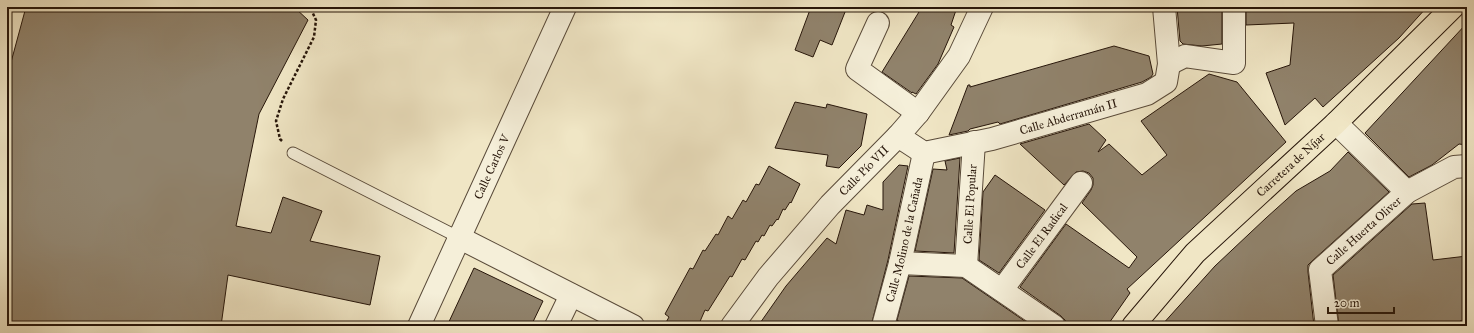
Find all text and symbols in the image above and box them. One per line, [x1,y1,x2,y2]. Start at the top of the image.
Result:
street label: Calle Abderramán II [1018,96,1119,138]
street label: Carretera de Níjar [1254,129,1328,200]
street label: Calle Carlos V [471,132,513,201]
street label: Calle Pío VII [836,143,892,199]
street label: Calle El Popular [960,163,980,244]
street label: Calle Molino de la Cañada [883,175,926,304]
street label: Calle Huerta Oliver [1323,193,1404,268]
street label: Calle El Radical [1013,200,1071,272]
scale bar [1328,289,1394,315]
text: 20 m [1334,296,1360,310]

